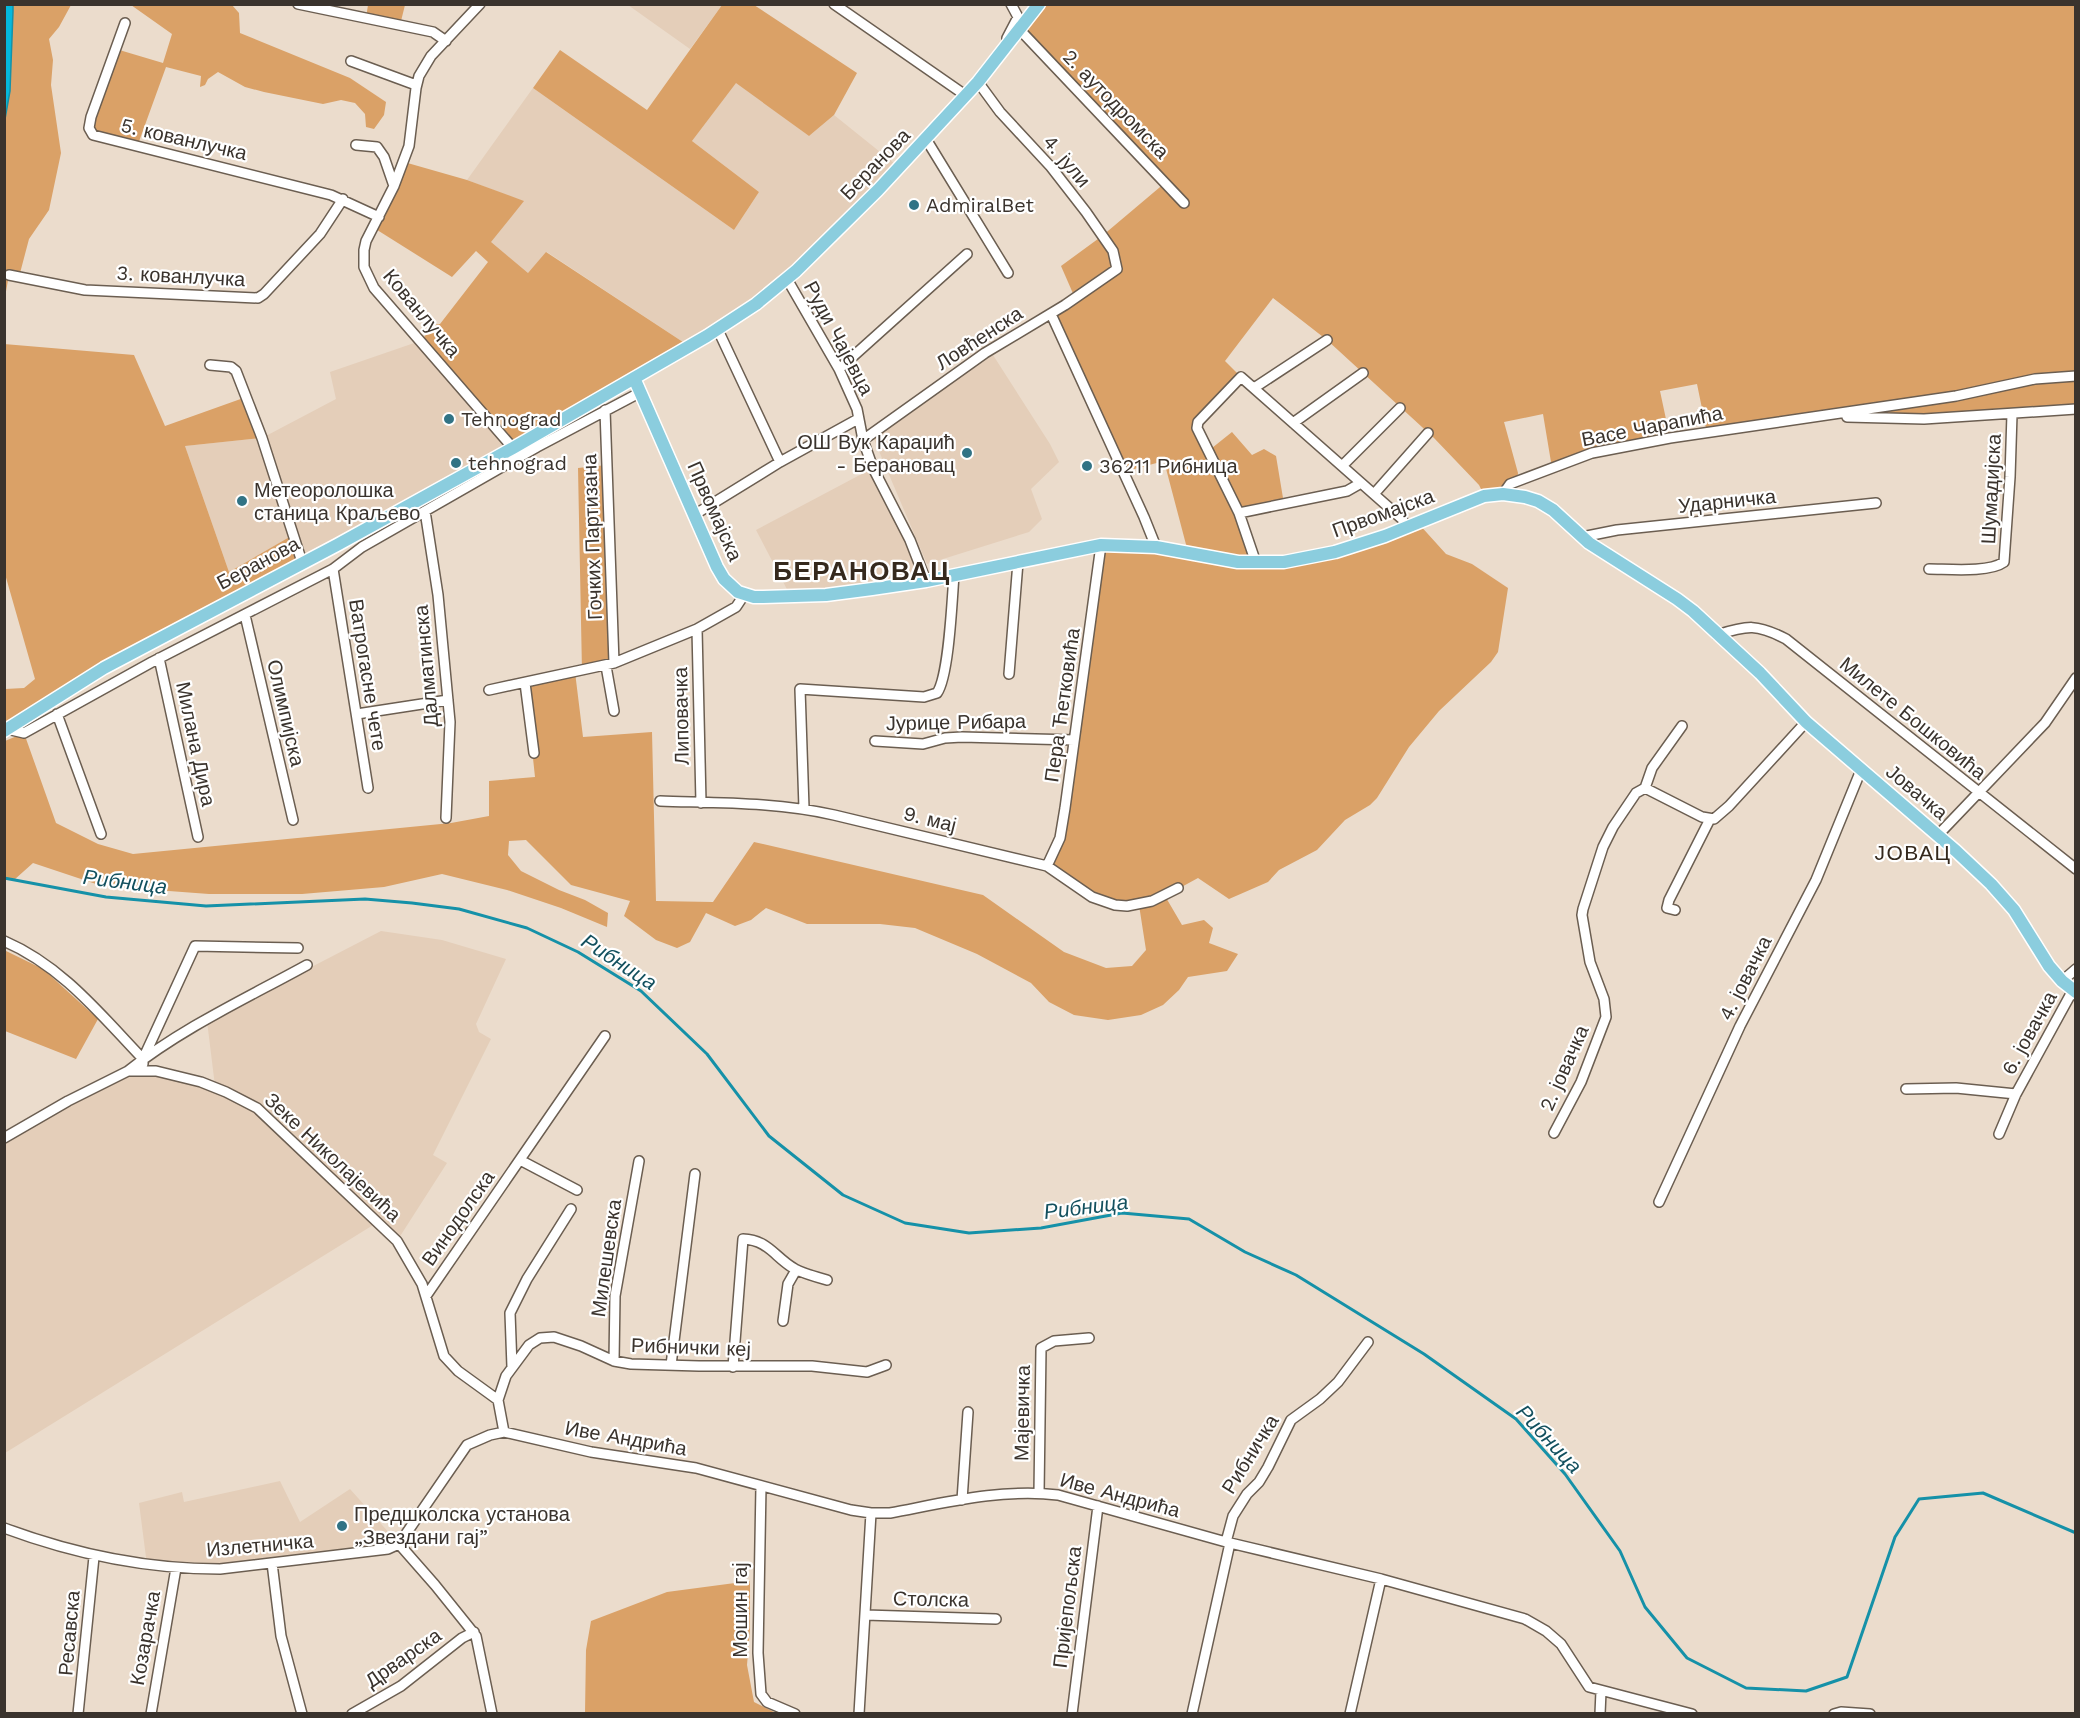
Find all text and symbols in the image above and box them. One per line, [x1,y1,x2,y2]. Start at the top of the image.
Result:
street label: 2. аутодромска [1058,44,1175,164]
street label: 5. кованлучка [119,113,250,165]
street label: Беранова [835,123,916,205]
street label: 4. јули [1038,130,1096,192]
place label: AdmiralBet [926,193,1035,217]
marker: AdmiralBet [907,198,921,212]
street label: 3. кованлучка [116,261,247,291]
street label: Кованлучка [378,264,466,363]
street label: Руди Чајевца [799,277,879,400]
street label: Ловћенска [931,301,1028,375]
street label: Васе Чарапића [1579,400,1726,451]
place label: Tehnograd [461,407,562,431]
marker: Tehnograd [442,412,456,426]
place label: ОШ Вук Караџић - Берановац [797,430,955,477]
street label: Шумадијска [1976,432,2006,545]
marker: ОШ Вук Караџић - Берановац [960,446,974,460]
place label: tehnograd [468,451,567,475]
street label: Гочких Партизана [577,453,607,621]
place label: 36211 Рибница [1099,454,1239,478]
marker: tehnograd [449,456,463,470]
street label: Првомајска [682,457,748,565]
marker: 36211 Рибница [1080,459,1094,473]
place label: Метеоролошка станица Краљево [254,478,420,525]
street label: Првомајска [1329,483,1438,543]
street label: Ударничка [1677,484,1778,518]
marker: Метеоролошка станица Краљево [235,494,249,508]
street label: Беранова [213,531,304,595]
district label: БЕРАНОВАЦ [773,556,951,586]
street label: Ватрогасне чете [344,597,392,753]
street label: Далматинска [409,603,443,728]
street label: Пера Ћетковића [1039,626,1085,784]
street label: Милете Бошковића [1835,652,1992,785]
street label: Олимпијска [262,657,310,769]
street label: Липовачка [668,666,694,765]
street label: Милана Дира [171,680,221,809]
street label: Јурице Рибара [886,709,1027,735]
street label: Јовачка [1881,759,1953,825]
street label: 9. мај [901,801,959,837]
district label: ЈОВАЦ [1874,840,1952,865]
water label: Рибница [82,864,169,899]
water label: Рибница [577,928,662,995]
street label: 4. јовачка [1714,931,1777,1024]
street label: 6. јовачка [1996,986,2062,1079]
street label: 2. јовачка [1534,1021,1594,1115]
street label: Зеке Николајевића [260,1088,407,1227]
street label: Винодолска [416,1165,500,1270]
water label: Рибница [1042,1189,1129,1224]
street label: Милешевска [586,1197,626,1318]
street label: Рибнички кеј [631,1333,751,1361]
street label: Мајевичка [1009,1364,1035,1461]
water label: Рибница [1511,1399,1587,1478]
street label: Рибничка [1216,1409,1284,1498]
street label: Иве Андрића [563,1415,690,1461]
street label: Иве Андрића [1057,1467,1184,1523]
place label: Предшколска установа „Звездани гај” [354,1502,571,1549]
marker: Предшколска установа „Звездани гај” [335,1519,349,1533]
street label: Излетничка [205,1528,315,1562]
street label: Пријепољска [1048,1544,1086,1669]
street label: Мошин гај [728,1562,752,1658]
street label: Столска [893,1586,970,1612]
street label: Козарачка [125,1588,165,1687]
street label: Ресавска [53,1589,85,1677]
street label: Дрварска [360,1623,446,1693]

